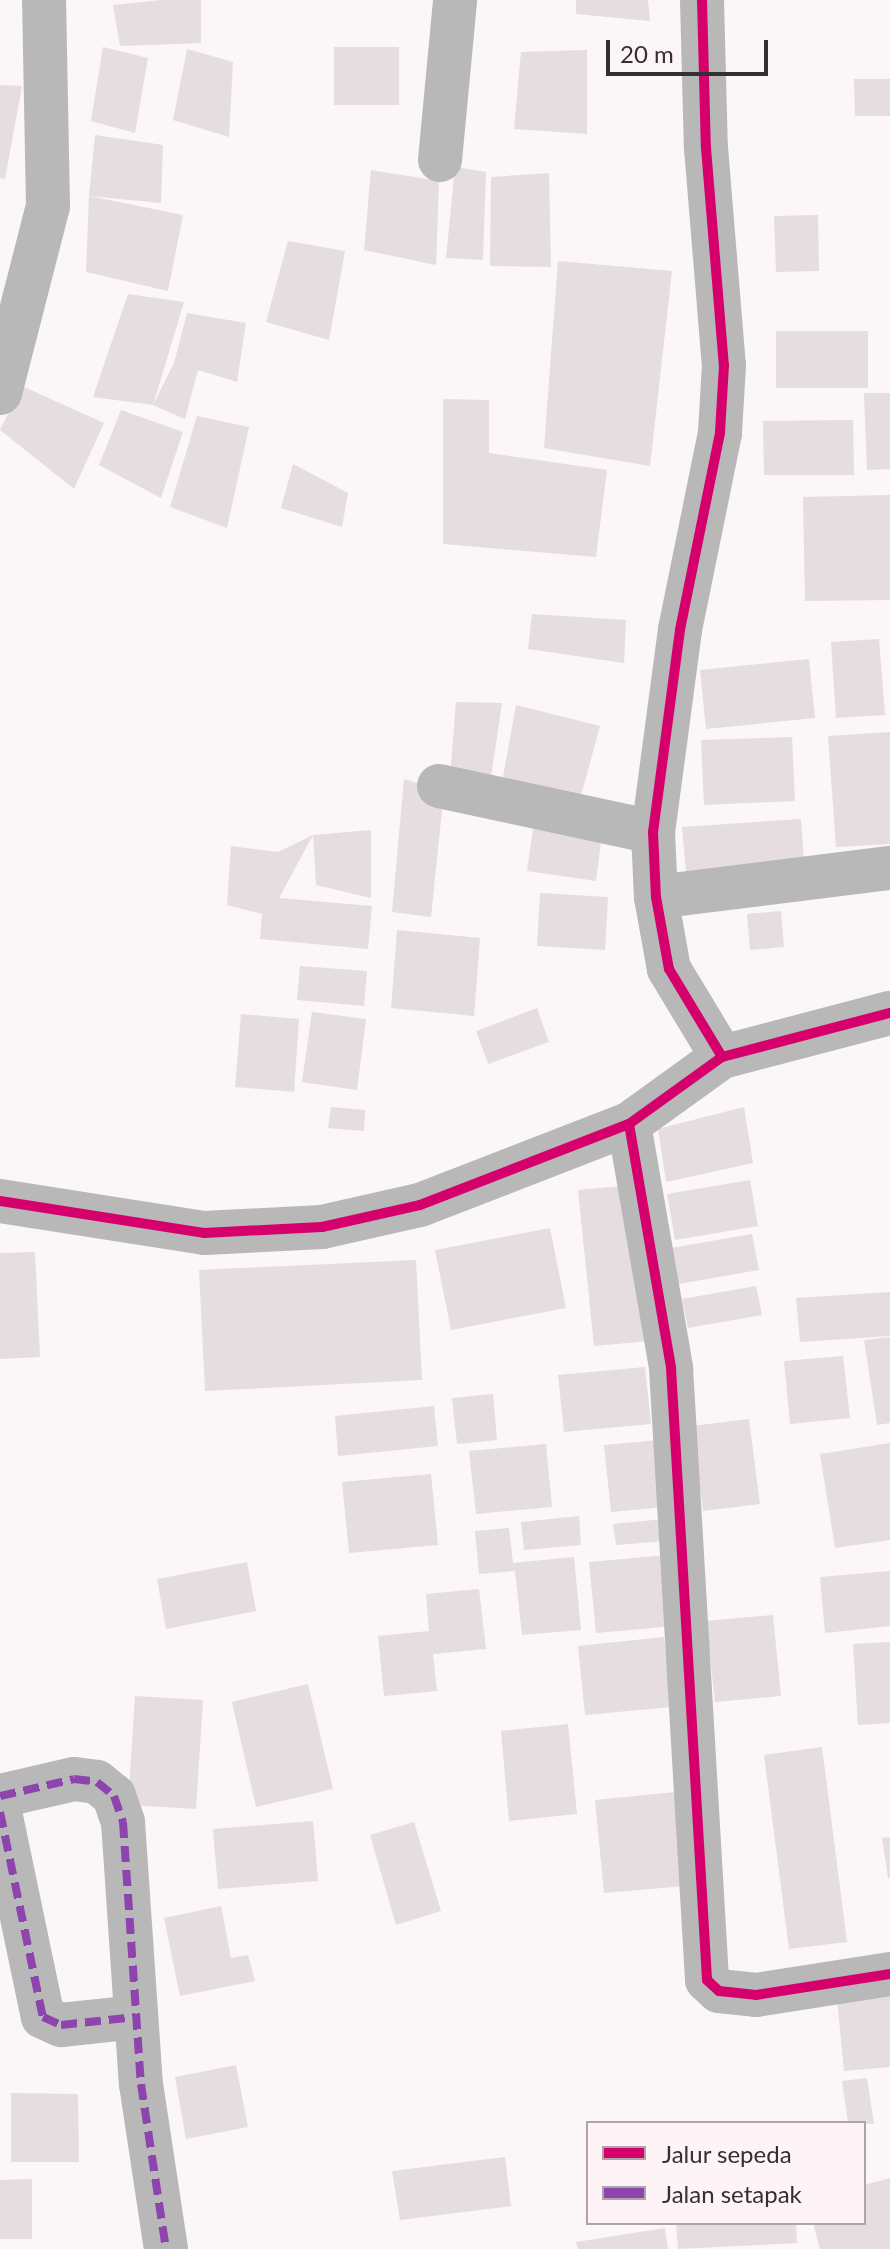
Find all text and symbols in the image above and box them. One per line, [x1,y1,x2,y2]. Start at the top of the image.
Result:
scale bar [610,24,772,74]
text: 20 m [620,39,674,68]
legend [586,2121,866,2225]
text: Jalur sepeda [662,2139,792,2168]
text: Jalan setapak [662,2179,802,2208]

